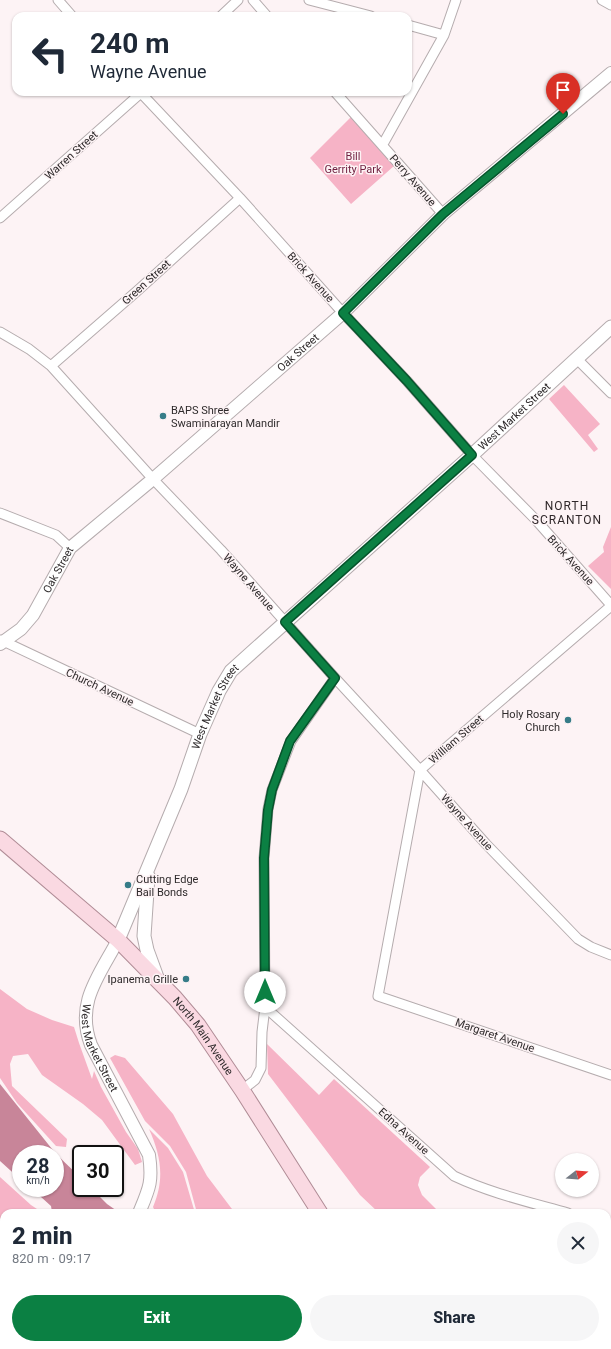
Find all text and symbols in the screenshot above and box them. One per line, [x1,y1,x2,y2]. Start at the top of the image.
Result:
text: 240 m [90,27,169,60]
icon: left [24,28,76,80]
text: Wayne Avenue [90,61,207,82]
pin [546,73,580,114]
icon: arrive [552,79,574,101]
street label: Warren Street [42,128,101,182]
park label: Bill Gerrity Park [324,150,382,176]
street label: Perry Avenue [387,152,439,209]
street label: Brick Avenue [285,249,337,305]
street label: Green Street [119,257,174,307]
street label: Oak Street [275,331,322,375]
street label: West Market Street [476,380,554,453]
place label: BAPS Shree Swaminarayan Mandir [171,404,280,430]
marker: BAPS Shree Swaminarayan Mandir [158,411,168,421]
district label: NORTH SCRANTON [532,499,602,527]
street label: Brick Avenue [545,532,597,588]
street label: Oak Street [40,544,77,595]
street label: Wayne Avenue [220,551,277,614]
street label: West Market Street [189,661,242,751]
street label: Church Avenue [64,666,136,709]
place label: Holy Rosary Church [502,708,561,734]
street label: William Street [426,712,486,767]
marker: Holy Rosary Church [563,715,573,725]
street label: Wayne Avenue [438,791,495,853]
place label: Cutting Edge Bail Bonds [136,873,199,899]
marker: Cutting Edge Bail Bonds [123,880,133,890]
position arrow [244,971,286,1013]
place label: Ipanema Grille [108,973,178,986]
marker: Ipanema Grille [181,974,191,984]
street label: North Main Avenue [170,995,236,1078]
street label: West Market Street [79,1003,121,1094]
street label: Margaret Avenue [453,1016,536,1055]
street label: Edna Avenue [376,1105,432,1157]
speed limit sign: 30 [72,1145,124,1197]
north arrow [555,1153,599,1197]
map controls [555,1153,599,1197]
text: 28 [27,1154,49,1178]
text: km/h [26,1175,50,1186]
text: 2 min [12,1222,73,1250]
button: close [557,1222,599,1264]
text: 820 m · 09:17 [12,1251,91,1266]
button: Exit [12,1295,302,1341]
button: Share [310,1295,599,1341]

